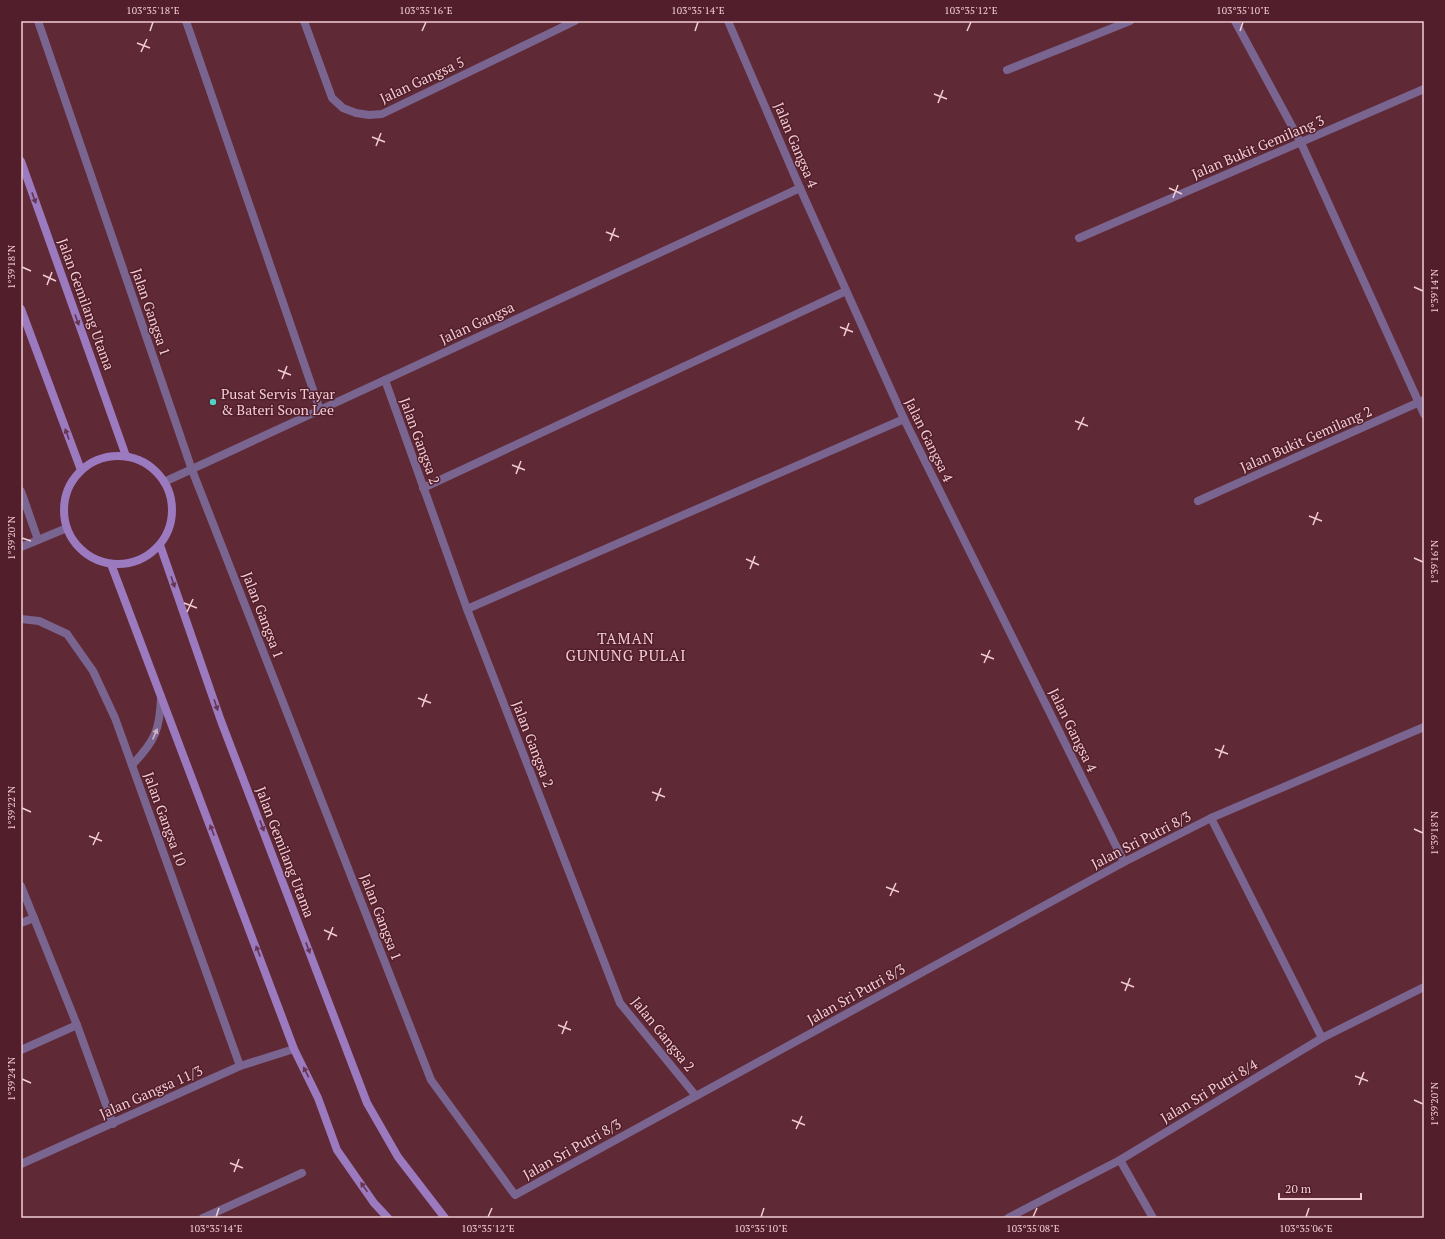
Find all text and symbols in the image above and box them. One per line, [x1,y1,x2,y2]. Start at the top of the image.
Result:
text: 103°35'18"E [126,4,180,17]
text: 103°35'16"E [399,4,453,17]
text: 103°35'14"E [671,4,725,17]
text: 103°35'12"E [944,4,998,17]
text: 103°35'10"E [1216,4,1270,17]
street label: Jalan Gangsa 5 [376,52,467,107]
street label: Jalan Gangsa 4 [770,99,823,191]
street label: Jalan Bukit Gemilang 3 [1189,110,1327,183]
one-way arrow [31,192,37,204]
street label: Jalan Gemilang Utama [54,235,119,372]
text: 1°39'18"N [5,244,18,289]
street label: Jalan Gangsa 1 [128,266,175,358]
text: 1°39'14"N [1428,268,1441,313]
street label: Jalan Gangsa [436,297,517,348]
one-way arrow [75,315,81,327]
place label: Pusat Servis Tayar & Bateri Soon Lee [221,384,335,419]
street label: Jalan Gangsa 2 [396,395,445,487]
street label: Jalan Gangsa 4 [901,395,958,485]
marker: Pusat Servis Tayar & Bateri Soon Lee [208,397,218,407]
street label: Jalan Bukit Gemilang 2 [1237,401,1375,476]
one-way arrow [64,427,70,439]
text: 1°39'20"N [5,515,18,560]
text: 1°39'16"N [1428,539,1441,584]
street label: Jalan Gangsa 1 [238,569,289,661]
one-way arrow [170,576,176,588]
district label: TAMAN GUNUNG PULAI [565,628,687,665]
street label: Jalan Gangsa 4 [1045,685,1102,775]
street label: Jalan Gangsa 2 [508,698,559,790]
one-way arrow [213,699,219,711]
one-way arrow [152,728,158,740]
street label: Jalan Gangsa 10 [140,769,191,868]
street label: Jalan Gemilang Utama [252,784,319,920]
text: 1°39'22"N [5,785,18,830]
street label: Jalan Sri Putri 8/3 [1088,806,1194,873]
text: 1°39'18"N [1428,810,1441,855]
one-way arrow [259,821,265,833]
one-way arrow [208,823,214,835]
street label: Jalan Gangsa 1 [356,871,407,963]
one-way arrow [305,942,311,954]
one-way arrow [254,945,260,957]
street label: Jalan Sri Putri 8/3 [803,959,908,1028]
street label: Jalan Gangsa 2 [627,992,699,1075]
street label: Jalan Sri Putri 8/4 [1157,1054,1261,1127]
text: 1°39'24"N [5,1056,18,1101]
street label: Jalan Gangsa 11/3 [96,1060,205,1123]
one-way arrow [303,1066,309,1078]
text: 1°39'20"N [1428,1081,1441,1126]
street label: Jalan Sri Putri 8/3 [519,1114,624,1183]
scale bar [1279,1175,1361,1201]
text: 20 m [1285,1181,1312,1196]
one-way arrow [360,1182,367,1193]
text: 103°35'14"E [189,1222,243,1235]
text: 103°35'12"E [461,1222,515,1235]
text: 103°35'10"E [734,1222,788,1235]
text: 103°35'08"E [1006,1222,1060,1235]
text: 103°35'06"E [1279,1222,1333,1235]

